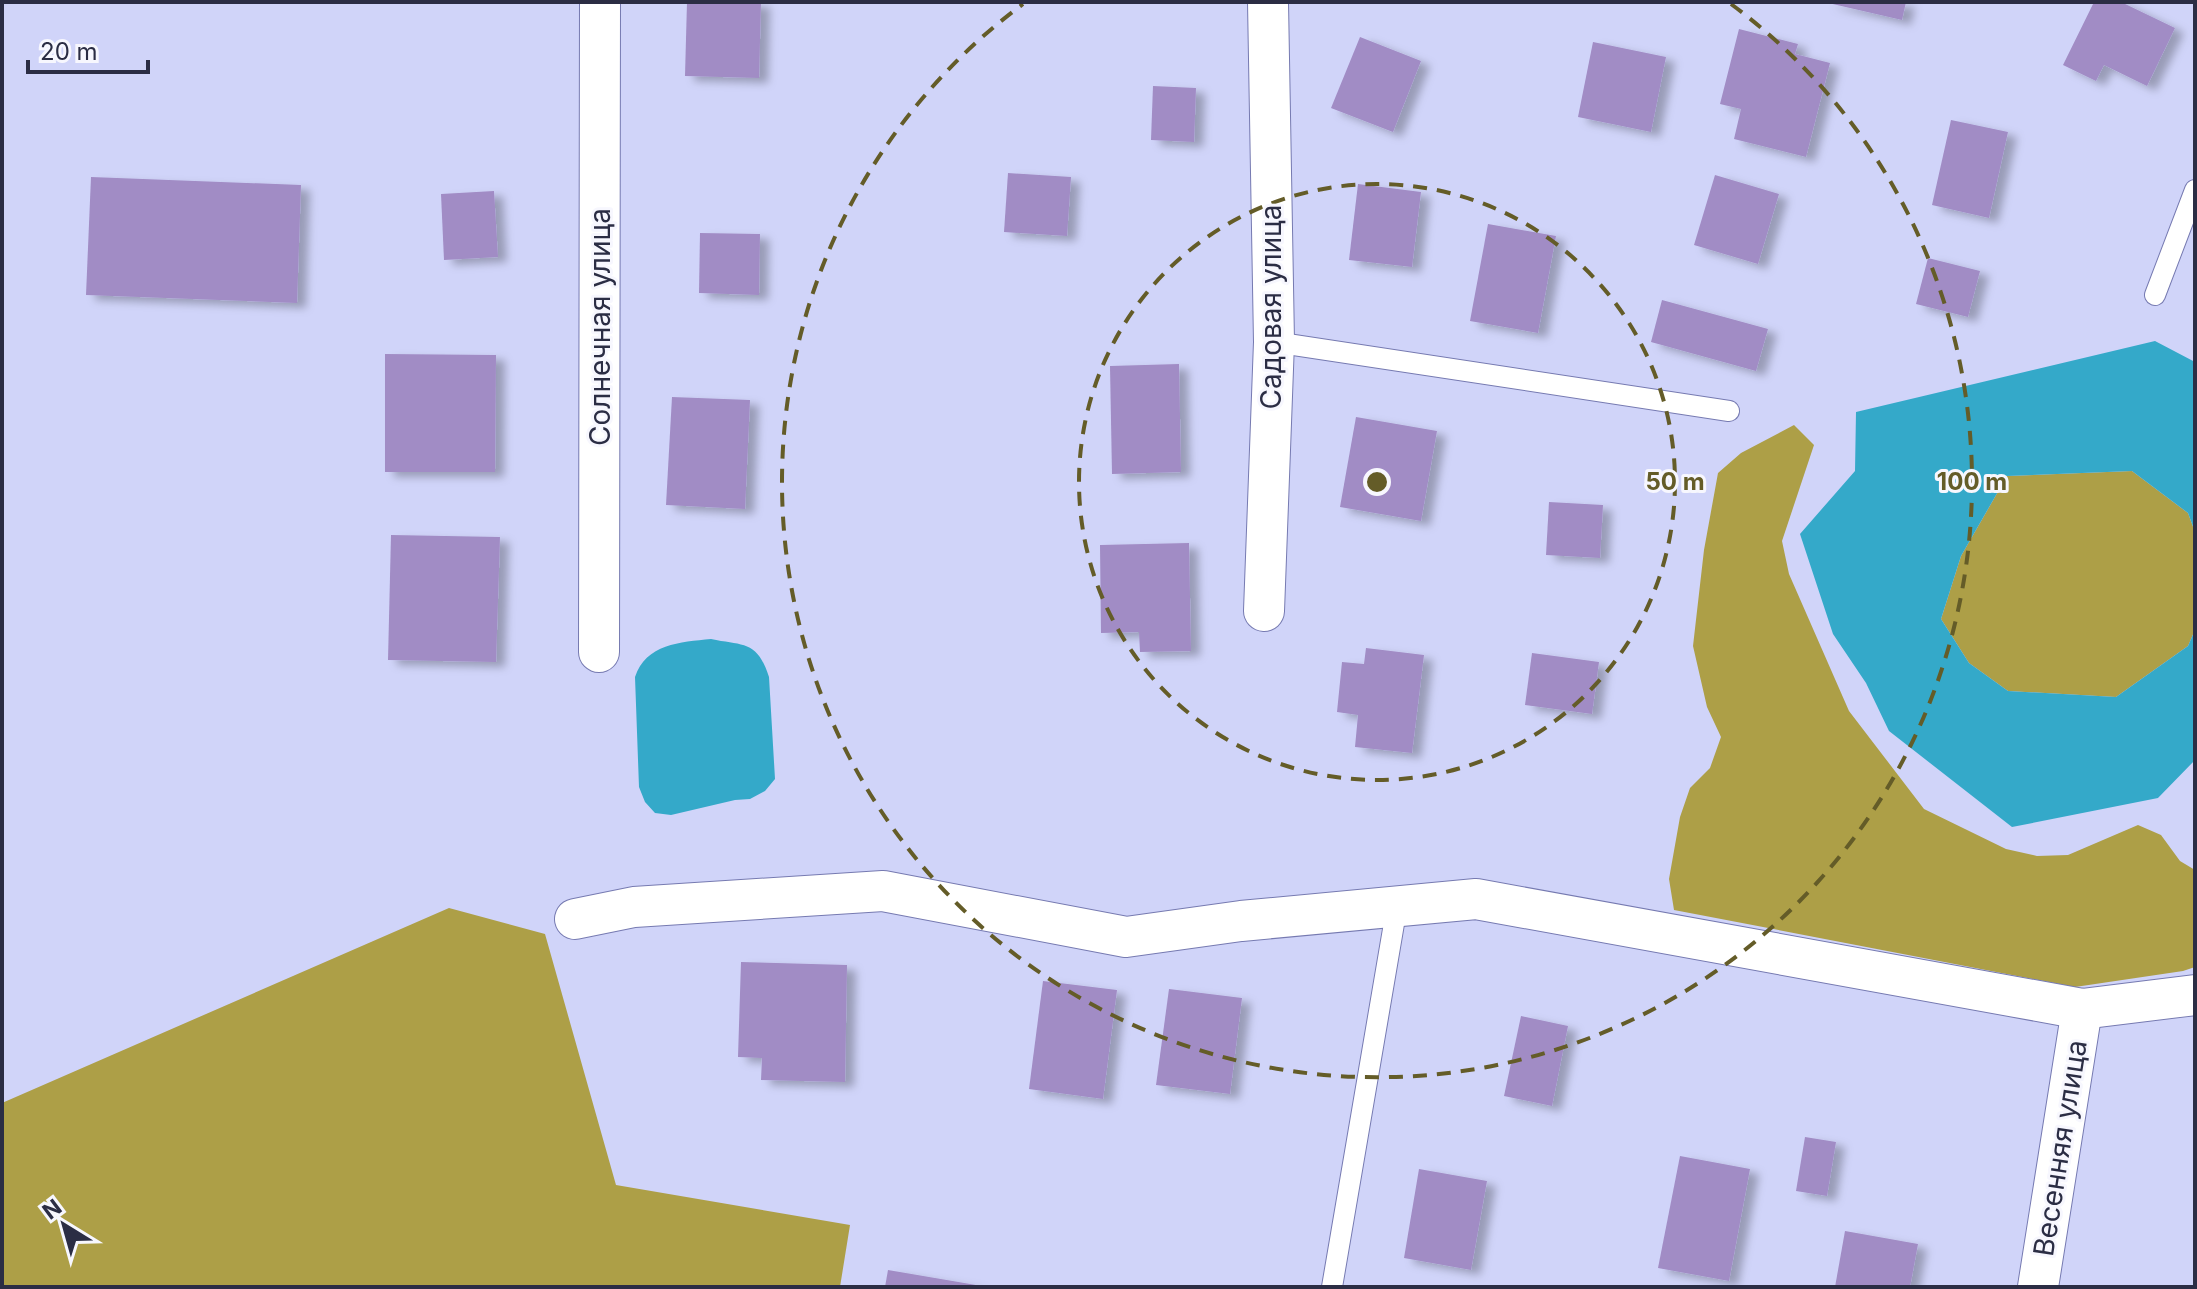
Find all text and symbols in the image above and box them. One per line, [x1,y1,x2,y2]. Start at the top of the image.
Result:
scale bar [28,24,148,74]
text: 20 m [40,37,98,66]
street label: Садовая улица [1254,204,1288,410]
street label: Солнечная улица [583,208,617,446]
text: 50 m [1645,467,1705,496]
text: 100 m [1937,467,2007,496]
centre of rings [1363,468,1391,496]
street label: Весенняя улица [2026,1037,2094,1259]
north arrow [24,1185,104,1265]
text: N [37,1194,66,1224]

